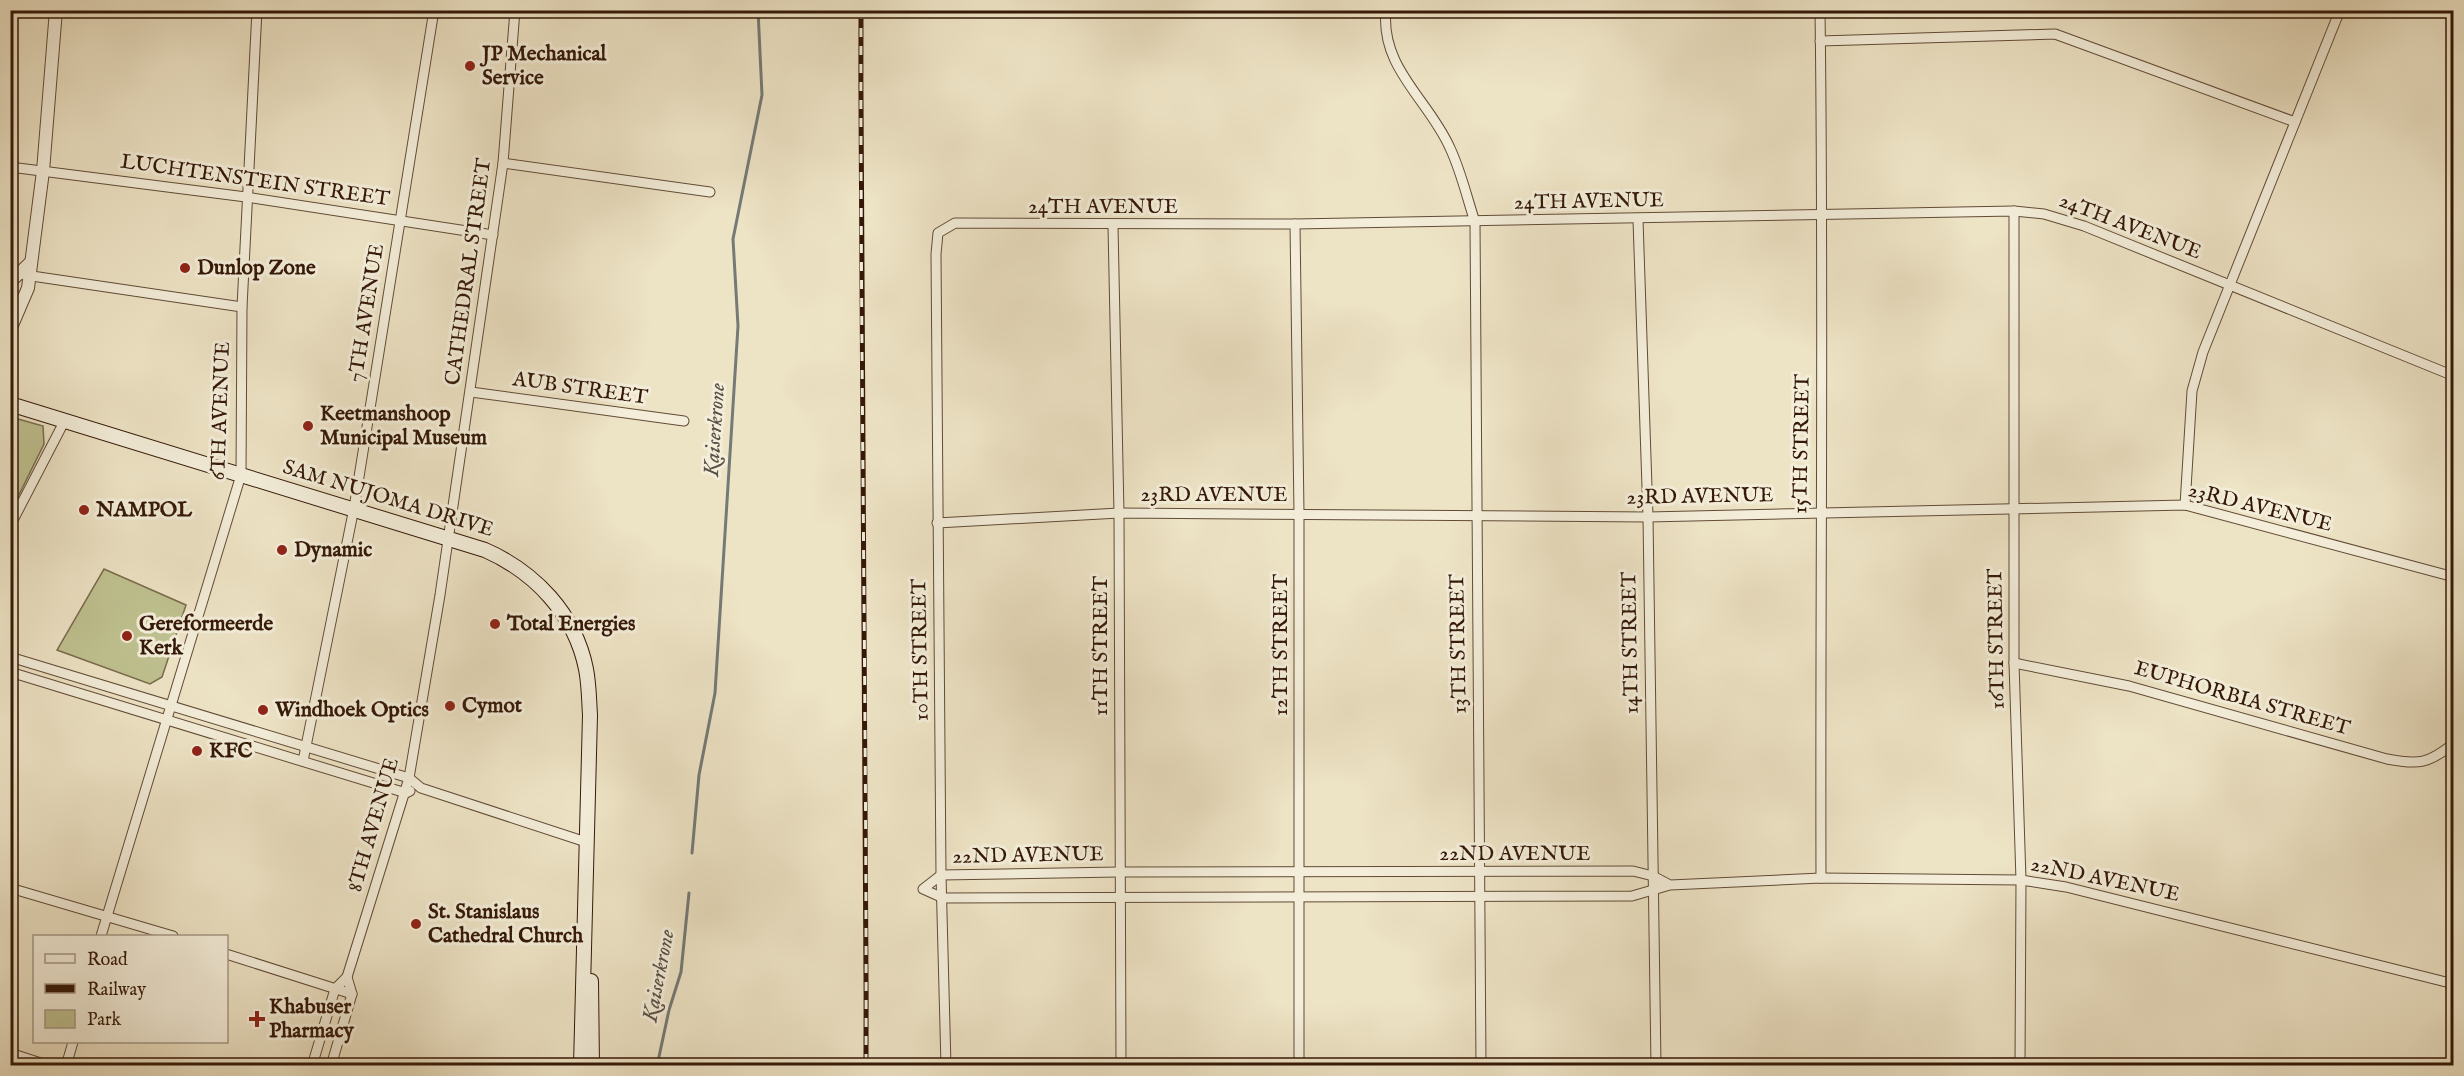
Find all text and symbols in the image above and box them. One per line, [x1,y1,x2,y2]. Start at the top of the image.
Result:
place label: JP Mechanical Service [479,41,608,92]
marker: JP Mechanical Service [463,59,477,73]
street label: LUCHTENSTEIN STREET [119,149,392,213]
street label: CATHEDRAL STREET [440,156,498,387]
street label: 24TH AVENUE [1514,187,1664,217]
street label: 24TH AVENUE [2055,187,2205,267]
street label: 24TH AVENUE [1028,194,1178,221]
street label: 7TH AVENUE [343,242,391,384]
place label: Dunlop Zone [197,255,316,282]
marker: Dunlop Zone [178,261,192,275]
street label: 6TH AVENUE [205,341,237,481]
street label: AUB STREET [510,366,650,412]
street label: 15TH STREET [1787,373,1817,514]
water label: Kaiserkrone [698,382,732,479]
place label: Keetmanshoop Municipal Museum [320,401,488,452]
marker: Keetmanshoop Municipal Museum [301,419,315,433]
street label: SAM NUJOMA DRIVE [279,454,497,544]
street label: 23RD AVENUE [2185,477,2335,539]
street label: 23RD AVENUE [1140,482,1288,509]
street label: 23RD AVENUE [1626,482,1774,512]
place label: NAMPOL [95,497,193,524]
marker: NAMPOL [77,503,91,517]
place label: Dynamic [294,537,372,564]
marker: Dynamic [275,543,289,557]
street label: 16TH STREET [1982,568,2012,710]
street label: 14TH STREET [1616,571,1646,714]
street label: 12TH STREET [1268,573,1295,716]
street label: 13TH STREET [1444,573,1474,714]
street label: 11TH STREET [1088,575,1115,716]
street label: 10TH STREET [906,578,936,721]
place label: Gereformeerde Kerk [139,611,273,662]
place label: Total Energies [506,611,635,638]
marker: Total Energies [488,617,502,631]
marker: Gereformeerde Kerk [120,629,134,643]
street label: EUPHORBIA STREET [2131,655,2354,743]
place label: Cymot [462,693,523,720]
place label: Windhoek Optics [274,697,429,724]
marker: Cymot [443,699,457,713]
marker: Windhoek Optics [256,703,270,717]
place label: KFC [209,738,253,765]
marker: KFC [190,744,204,758]
street label: 8TH AVENUE [342,755,406,895]
street label: 22ND AVENUE [952,841,1104,871]
street label: 22ND AVENUE [1439,841,1591,868]
street label: 22ND AVENUE [2028,851,2182,909]
place label: St. Stanislaus Cathedral Church [428,899,584,950]
marker: St. Stanislaus Cathedral Church [409,917,423,931]
water label: Kaiserkrone [636,927,682,1026]
legend [33,935,228,1043]
text: Road [87,949,128,972]
text: Railway [87,979,146,1002]
place label: Khabuser Pharmacy [269,994,354,1045]
text: Park [87,1009,122,1032]
marker: Khabuser Pharmacy [250,1012,264,1026]

